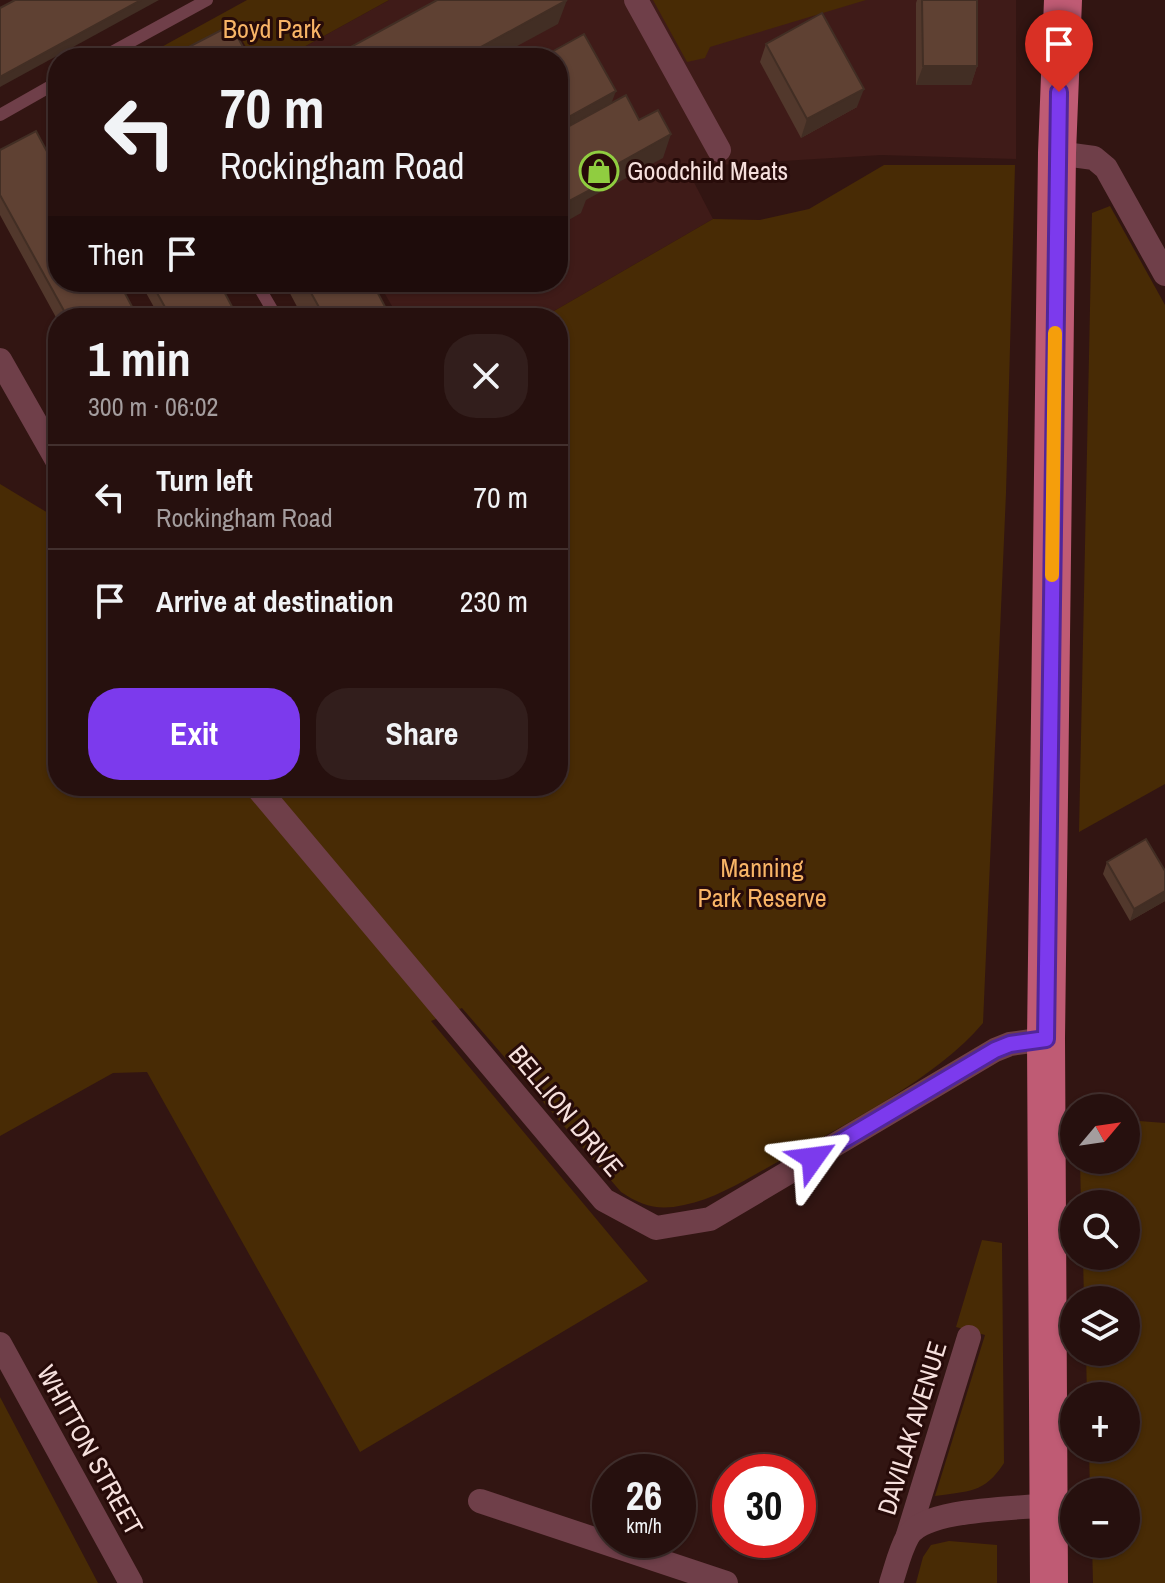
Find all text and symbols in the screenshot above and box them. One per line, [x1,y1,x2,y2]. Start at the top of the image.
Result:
pin [1025,10,1093,92]
park label: Boyd Park [223,11,322,46]
icon: arrive [1037,22,1081,66]
text: 70 m [220,70,325,145]
icon: left [88,80,192,184]
text: Rockingham Road [220,142,464,190]
shop icon: Goodchild Meats [578,150,620,192]
place label: Goodchild Meats [627,153,788,188]
icon: arrive [160,232,204,276]
text: Then [88,234,144,274]
text: 1 min [88,326,191,391]
button: close [444,334,528,418]
text: 300 m · 06:02 [88,389,218,424]
text: Turn left [156,460,253,500]
icon: left [88,475,132,519]
text: 70 m [473,477,528,517]
text: Rockingham Road [156,500,333,535]
icon: arrive [88,579,132,623]
text: Arrive at destination [156,581,394,621]
text: 230 m [460,581,528,621]
button: Exit [88,688,300,780]
button: Share [316,688,528,780]
park label: Manning Park Reserve [697,850,827,915]
street label: BELLION DRIVE [501,1038,632,1184]
north arrow [1060,1094,1140,1174]
map controls [1060,1094,1140,1558]
position arrow [771,1116,855,1200]
button: search [1060,1190,1140,1270]
button: layers [1060,1286,1140,1366]
street label: DAVILAK AVENUE [869,1337,954,1519]
street label: WHITTON STREET [29,1359,152,1541]
button: + [1060,1382,1140,1462]
speed limit sign: 30 [712,1454,816,1558]
text: 26 [626,1469,662,1522]
button: − [1060,1478,1140,1558]
text: km/h [626,1512,662,1539]

